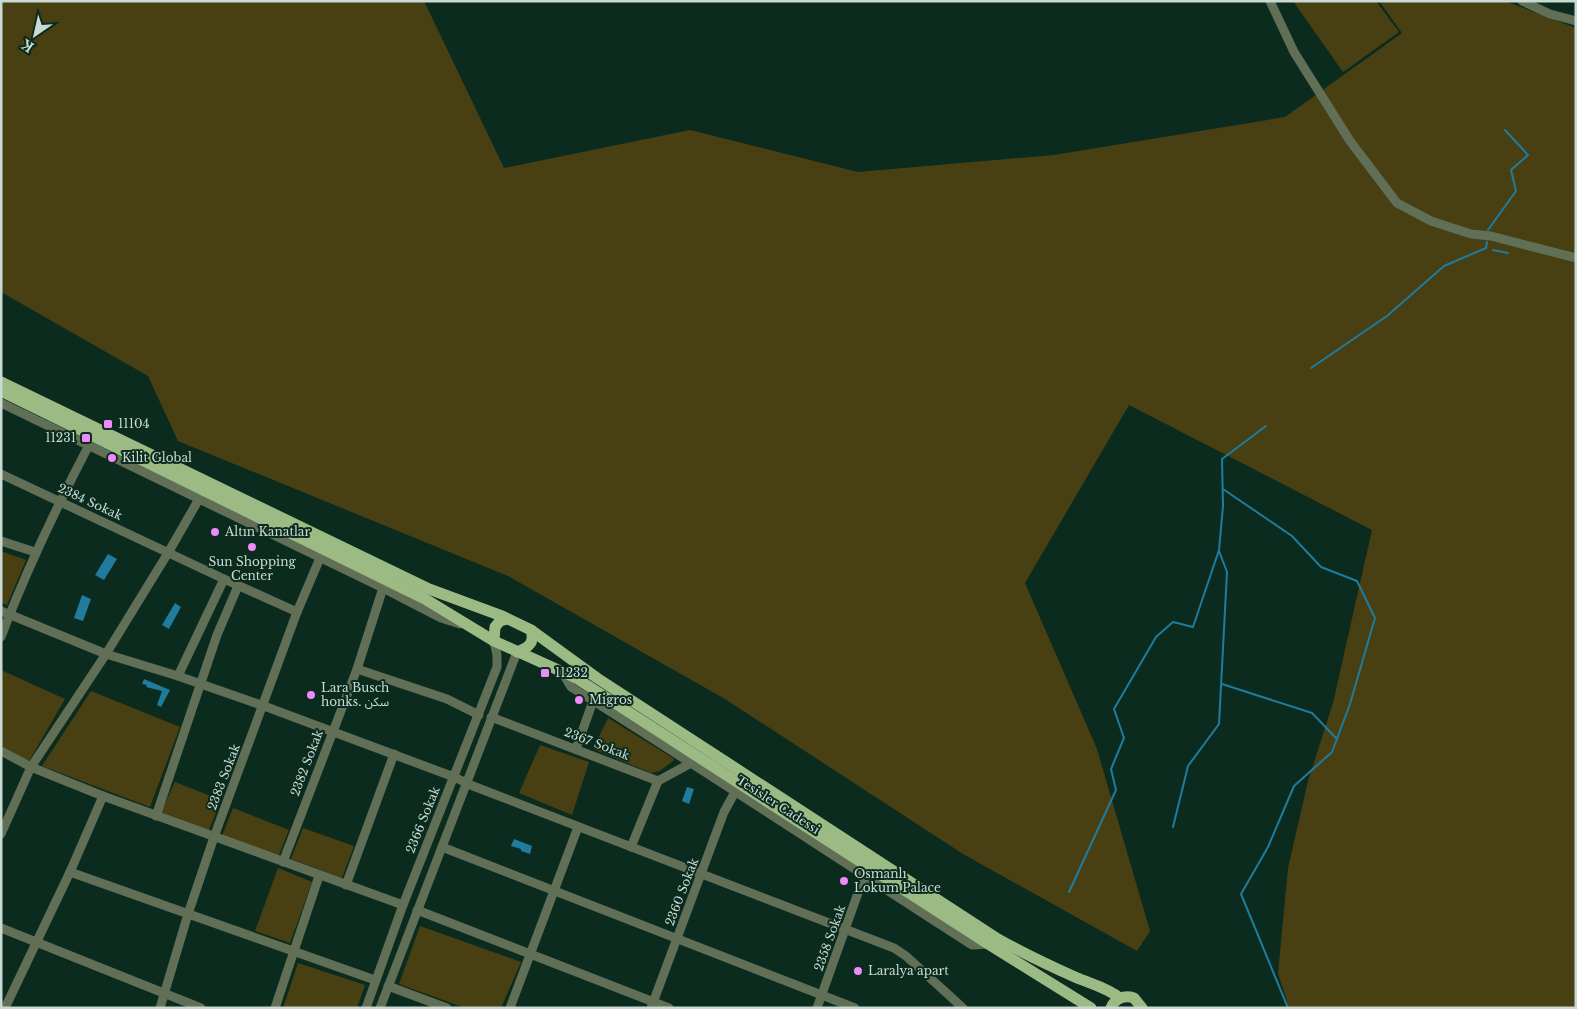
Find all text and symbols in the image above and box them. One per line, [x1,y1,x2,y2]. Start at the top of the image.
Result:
north arrow [10,10,60,60]
text: K [18,35,38,56]
place label: 11104 [118,416,150,431]
marker: 11104 [102,418,114,430]
place label: 11231 [45,430,76,445]
marker: 11231 [80,432,92,444]
place label: Kilit Global [122,450,192,465]
marker: Kilit Global [106,452,118,464]
street label: 2384 Sokak [56,480,125,523]
place label: Altın Kanatlar [224,524,311,539]
marker: Altın Kanatlar [209,526,221,538]
marker: Sun Shopping Center [246,541,258,553]
place label: Sun Shopping Center [208,554,296,583]
place label: 11232 [555,665,588,680]
marker: 11232 [539,667,551,679]
place label: Lara Busch honks. سكن [321,680,389,709]
marker: Lara Busch honks. سكن [305,689,317,701]
place label: Migros [589,692,632,707]
marker: Migros [573,694,585,706]
street label: 2367 Sokak [562,724,633,763]
street label: 2382 Sokak [287,727,326,798]
street label: 2383 Sokak [204,741,243,812]
street label: Tesisler Cadessi [734,772,823,837]
street label: 2366 Sokak [402,784,443,855]
street label: 2360 Sokak [662,855,702,928]
place label: Osmanlı Lokum Palace [854,866,941,895]
marker: Osmanlı Lokum Palace [838,875,850,887]
street label: 2358 Sokak [811,902,849,973]
place label: Laralya apart [868,963,949,978]
marker: Laralya apart [852,965,864,977]

